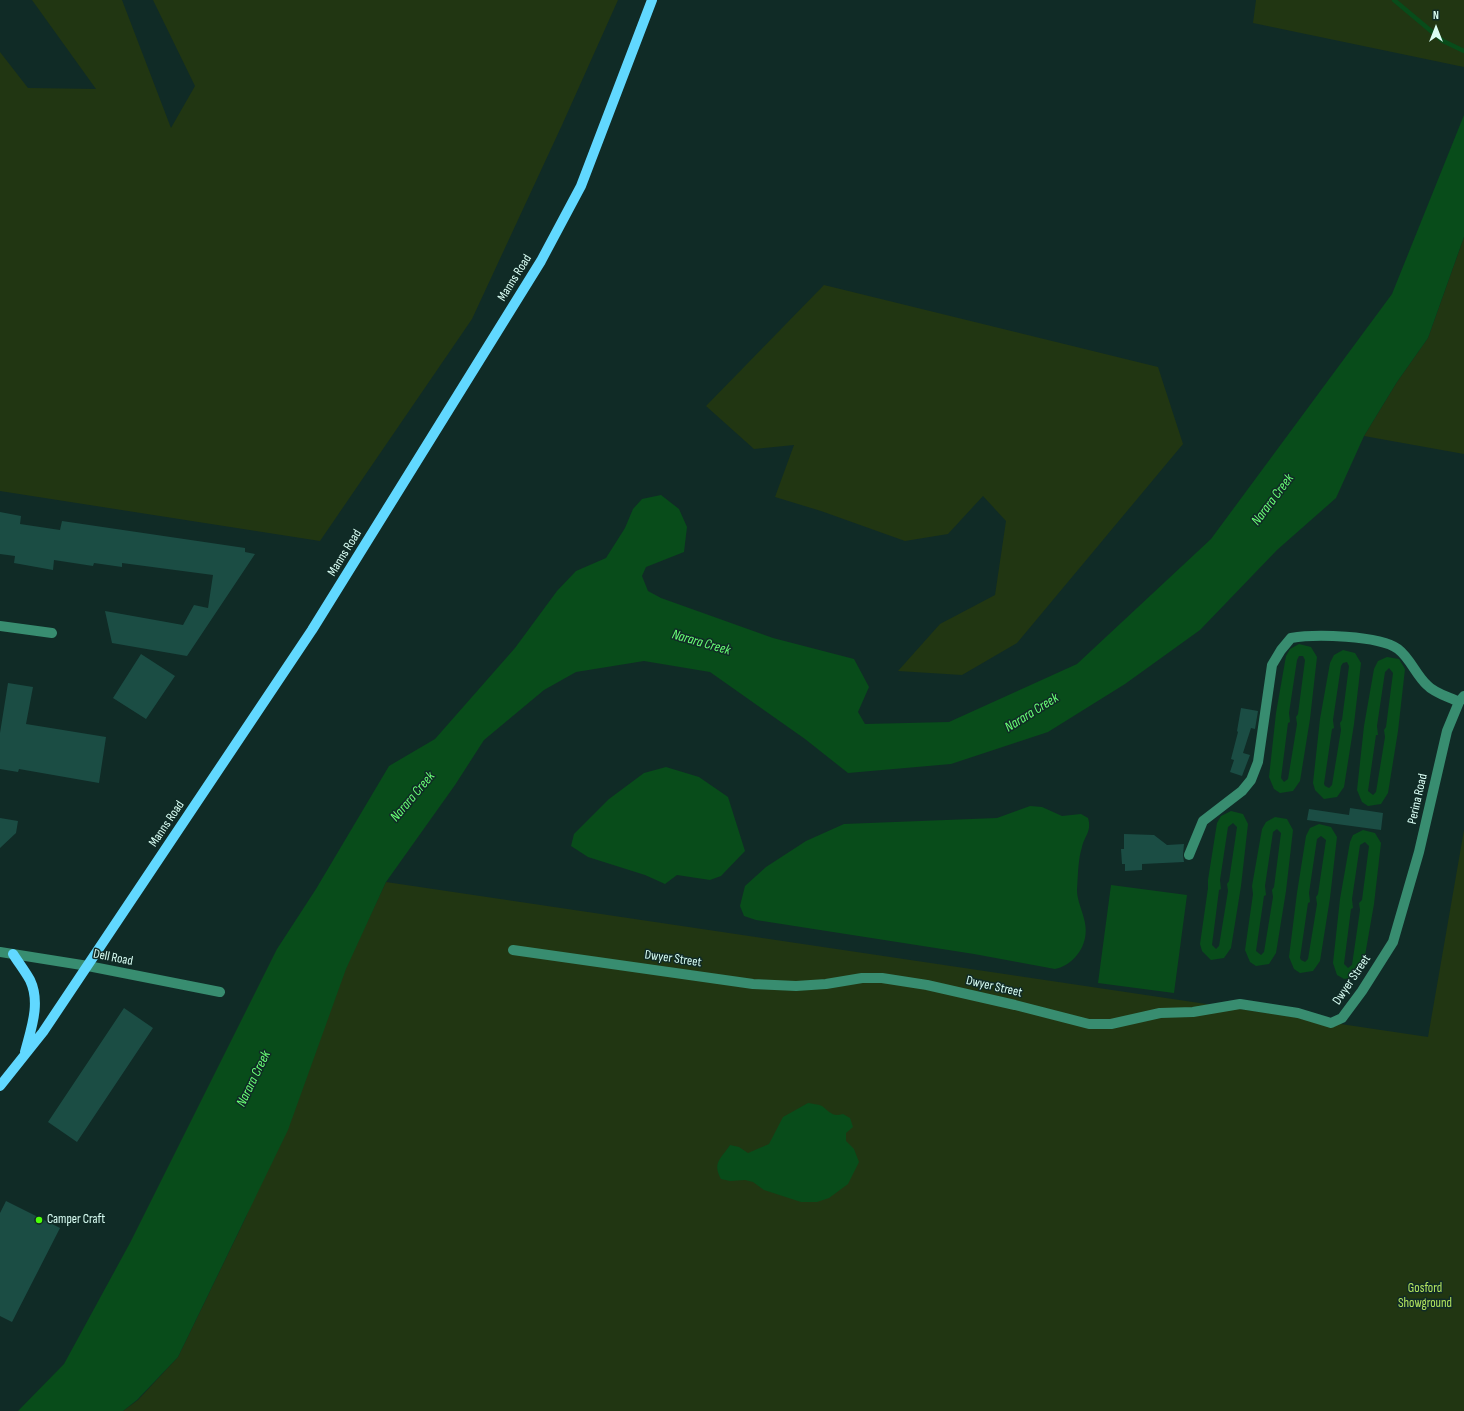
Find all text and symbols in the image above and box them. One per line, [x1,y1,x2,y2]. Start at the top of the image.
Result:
north arrow [1416,8,1456,48]
text: N [1433,9,1439,22]
street label: Manns Road [495,252,535,304]
water label: Narara Creek [1248,471,1298,529]
street label: Manns Road [325,527,365,579]
water label: Narara Creek [670,627,732,659]
water label: Narara Creek [1002,690,1062,736]
water label: Narara Creek [387,769,439,825]
street label: Perina Road [1405,772,1431,826]
street label: Manns Road [146,798,188,850]
street label: Dell Road [92,947,134,969]
street label: Dwyer Street [644,947,702,971]
street label: Dwyer Street [1330,952,1374,1008]
street label: Dwyer Street [964,973,1024,1001]
water label: Narara Creek [233,1048,275,1110]
place label: Camper Craft [47,1212,105,1228]
marker: Camper Craft [34,1215,44,1225]
park label: Gosford Showground [1398,1281,1452,1312]

